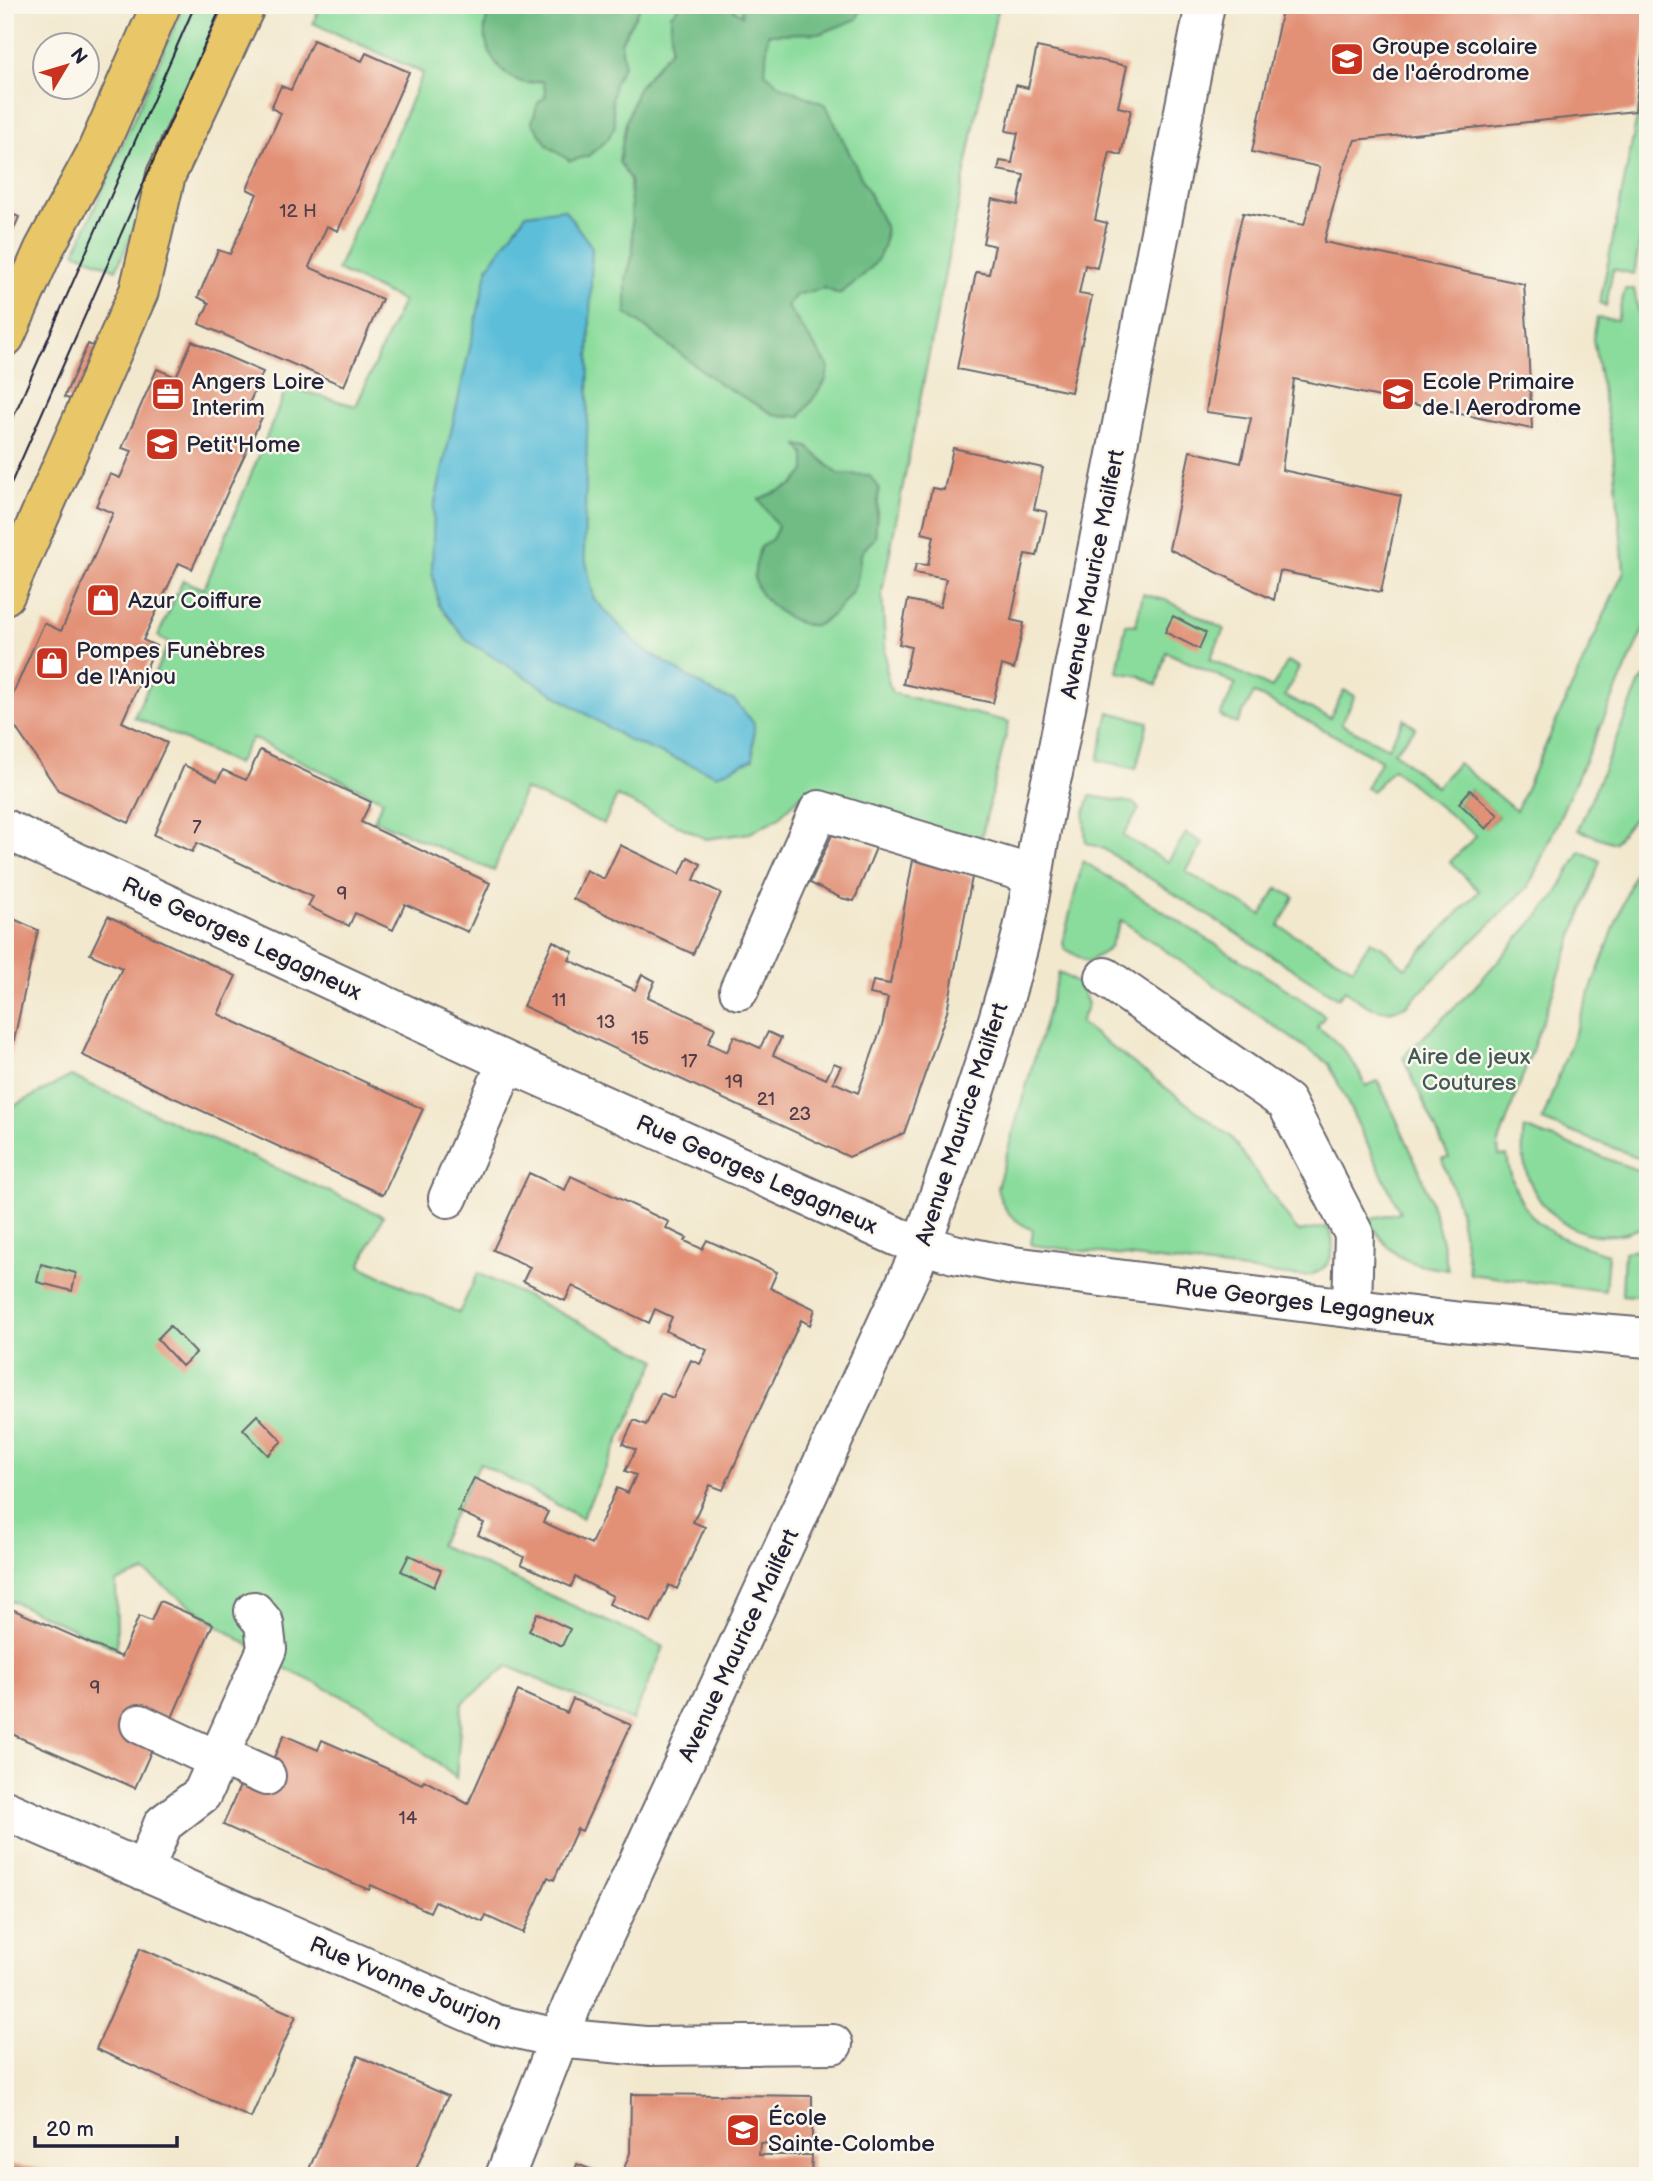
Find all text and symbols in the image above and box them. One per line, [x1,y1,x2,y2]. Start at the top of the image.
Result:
north arrow [32,32,102,102]
place label: Groupe scolaire de l'aérodrome [1372,33,1537,87]
school or university icon: Groupe scolaire de l'aérodrome [1328,40,1366,78]
text: N [65,44,92,69]
house number: 12 H [279,200,317,223]
place label: Angers Loire Interim [192,368,324,422]
place label: Ecole Primaire de l Aerodrome [1422,368,1581,422]
office icon: Angers Loire Interim [149,375,187,413]
school or university icon: Ecole Primaire de l Aerodrome [1379,375,1417,413]
school or university icon: Petit'Home [143,425,181,463]
place label: Petit'Home [186,431,300,459]
street label: Avenue Maurice Mailfert [1055,447,1131,701]
shop icon: Azur Coiffure [84,581,122,619]
place label: Azur Coiffure [128,587,262,615]
place label: Pompes Funèbres de l'Anjou [76,637,265,691]
shop icon: Pompes Funèbres de l'Anjou [33,644,71,682]
house number: 7 [192,816,202,839]
street label: Rue Georges Legagneux [117,871,366,1007]
house number: 9 [337,883,347,906]
house number: 11 [552,989,566,1012]
street label: Avenue Maurice Mailfert [909,999,1014,1249]
house number: 13 [596,1011,616,1034]
house number: 15 [631,1027,649,1050]
park label: Aire de jeux Coutures [1408,1043,1531,1097]
house number: 17 [681,1050,698,1073]
house number: 19 [725,1071,743,1094]
house number: 21 [757,1088,775,1111]
house number: 23 [789,1103,811,1126]
street label: Rue Georges Legagneux [632,1109,882,1241]
street label: Rue Georges Legagneux [1173,1273,1437,1333]
street label: Avenue Maurice Mailfert [673,1525,805,1766]
house number: 9 [90,1677,100,1700]
house number: 14 [399,1807,418,1830]
street label: Rue Yvonne Jourjon [305,1931,506,2037]
scale bar [35,2104,177,2148]
place label: École Sainte-Colombe [768,2104,935,2158]
school or university icon: École Sainte-Colombe [724,2111,762,2149]
text: 20 m [46,2117,94,2142]

